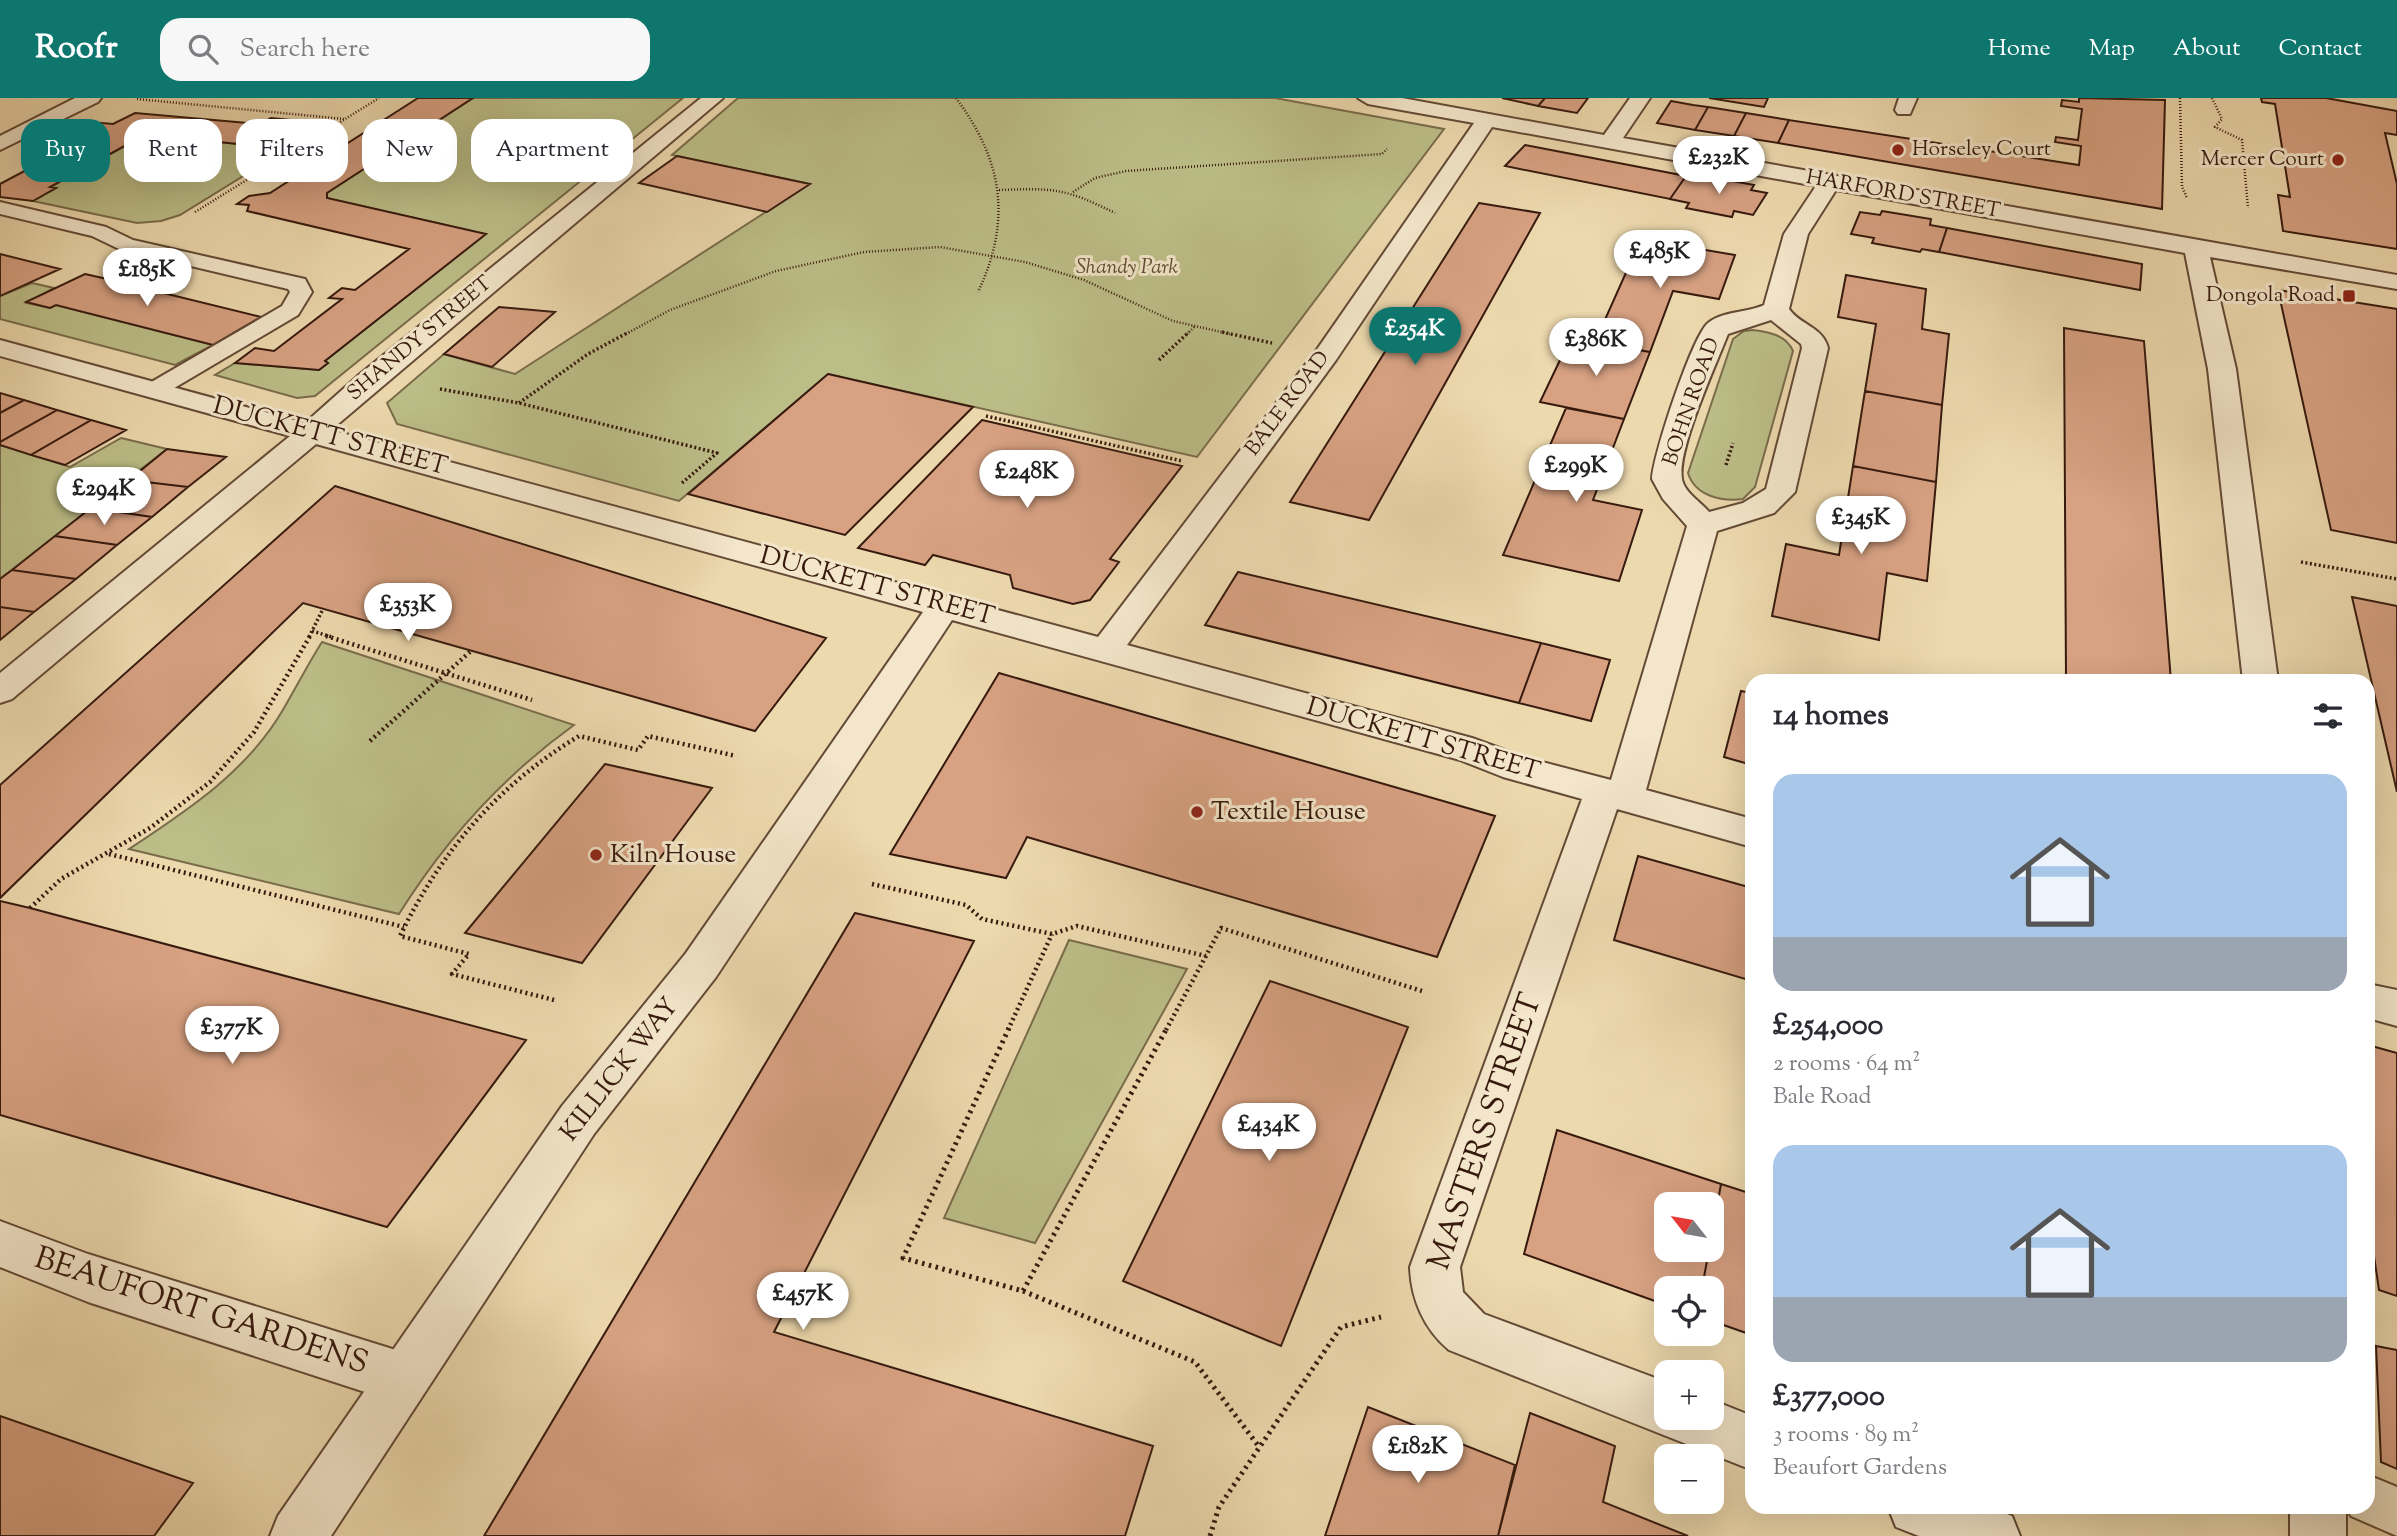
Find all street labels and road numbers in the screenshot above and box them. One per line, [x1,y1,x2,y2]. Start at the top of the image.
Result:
street label: HARFORD STREET [1803,163,2003,227]
street label: SHANDY STREET [341,269,499,409]
street label: BOHN ROAD [1656,334,1728,470]
street label: BALE ROAD [1239,345,1337,463]
street label: DUCKETT STREET [209,388,451,486]
street label: DUCKETT STREET [756,538,998,636]
street label: DUCKETT STREET [1302,689,1544,791]
street label: MASTERS STREET [1417,987,1555,1277]
street label: KILLICK WAY [552,990,688,1150]
street label: BEAUFORT GARDENS [28,1236,374,1388]

